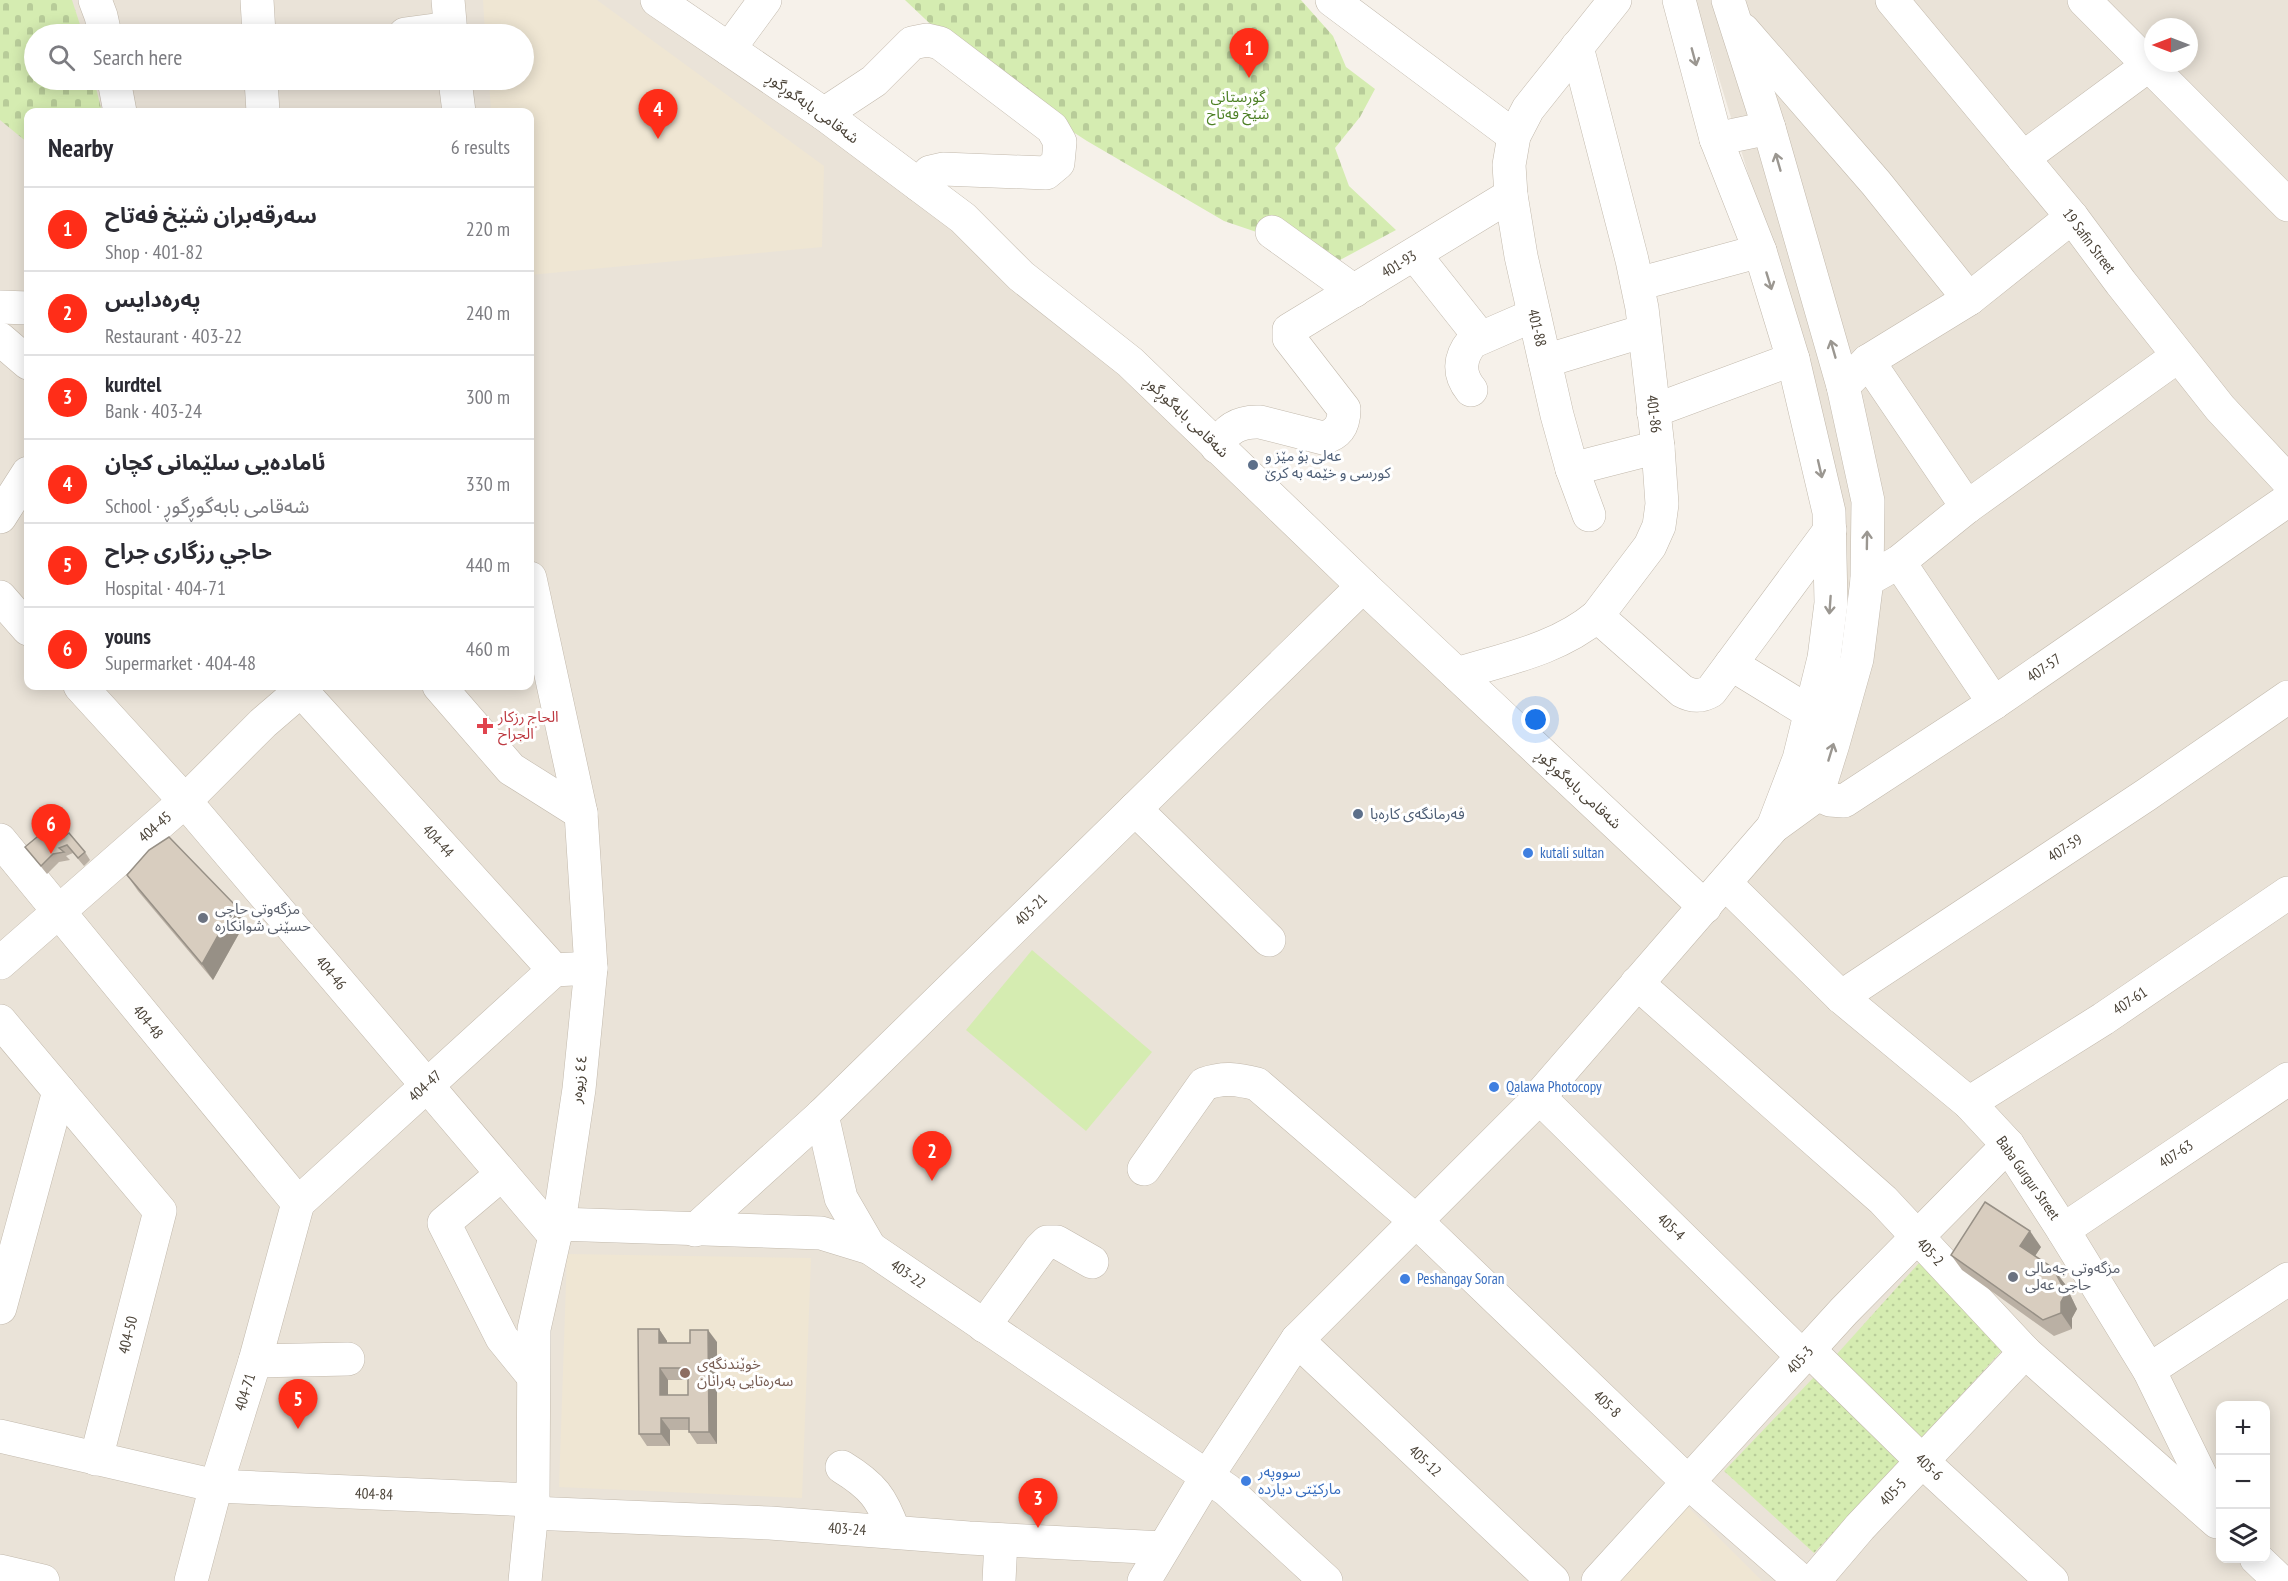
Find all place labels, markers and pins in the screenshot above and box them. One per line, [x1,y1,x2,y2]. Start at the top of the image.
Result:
pin: 1 [1230,28,1268,78]
pin: 4 [638,90,678,139]
place label: عەلی بۆ مێز و کورسی و خێمە بە کرێ [1265,446,1392,482]
marker: عەلی بۆ مێز و کورسی و خێمە بە کرێ [1246,458,1260,472]
place label: الحاج رزكار الجراح [497,707,559,746]
marker: الحاج رزكار الجراح [476,717,494,735]
pin: 6 [32,804,70,854]
place label: فەرمانگەی کارەبا [1370,804,1465,823]
marker: فەرمانگەی کارەبا [1351,807,1365,821]
place label: kutali sultan [1540,843,1604,862]
marker: kutali sultan [1521,846,1535,860]
place label: مزگەوتی حاجی حسێنی شوانکارە [215,899,311,935]
marker: مزگەوتی حاجی حسێنی شوانکارە [196,911,210,925]
place label: Qalawa Photocopy [1506,1077,1602,1096]
marker: Qalawa Photocopy [1487,1080,1501,1094]
pin: 2 [912,1132,952,1181]
place label: مزگەوتی جەمالی حاجی عەلی [2025,1258,2120,1294]
place label: Peshangay Soran [1417,1269,1504,1288]
marker: مزگەوتی جەمالی حاجی عەلی [2006,1270,2020,1284]
marker: Peshangay Soran [1398,1272,1412,1286]
place label: خوێندنگەی سەرەتایی بەرانان [697,1354,794,1390]
marker: خوێندنگەی سەرەتایی بەرانان [678,1366,692,1380]
pin: 5 [278,1380,318,1429]
place label: سووپەر مارکێتی دیاردە [1257,1462,1341,1498]
marker: سووپەر مارکێتی دیاردە [1239,1474,1253,1488]
pin: 3 [1018,1478,1058,1528]

